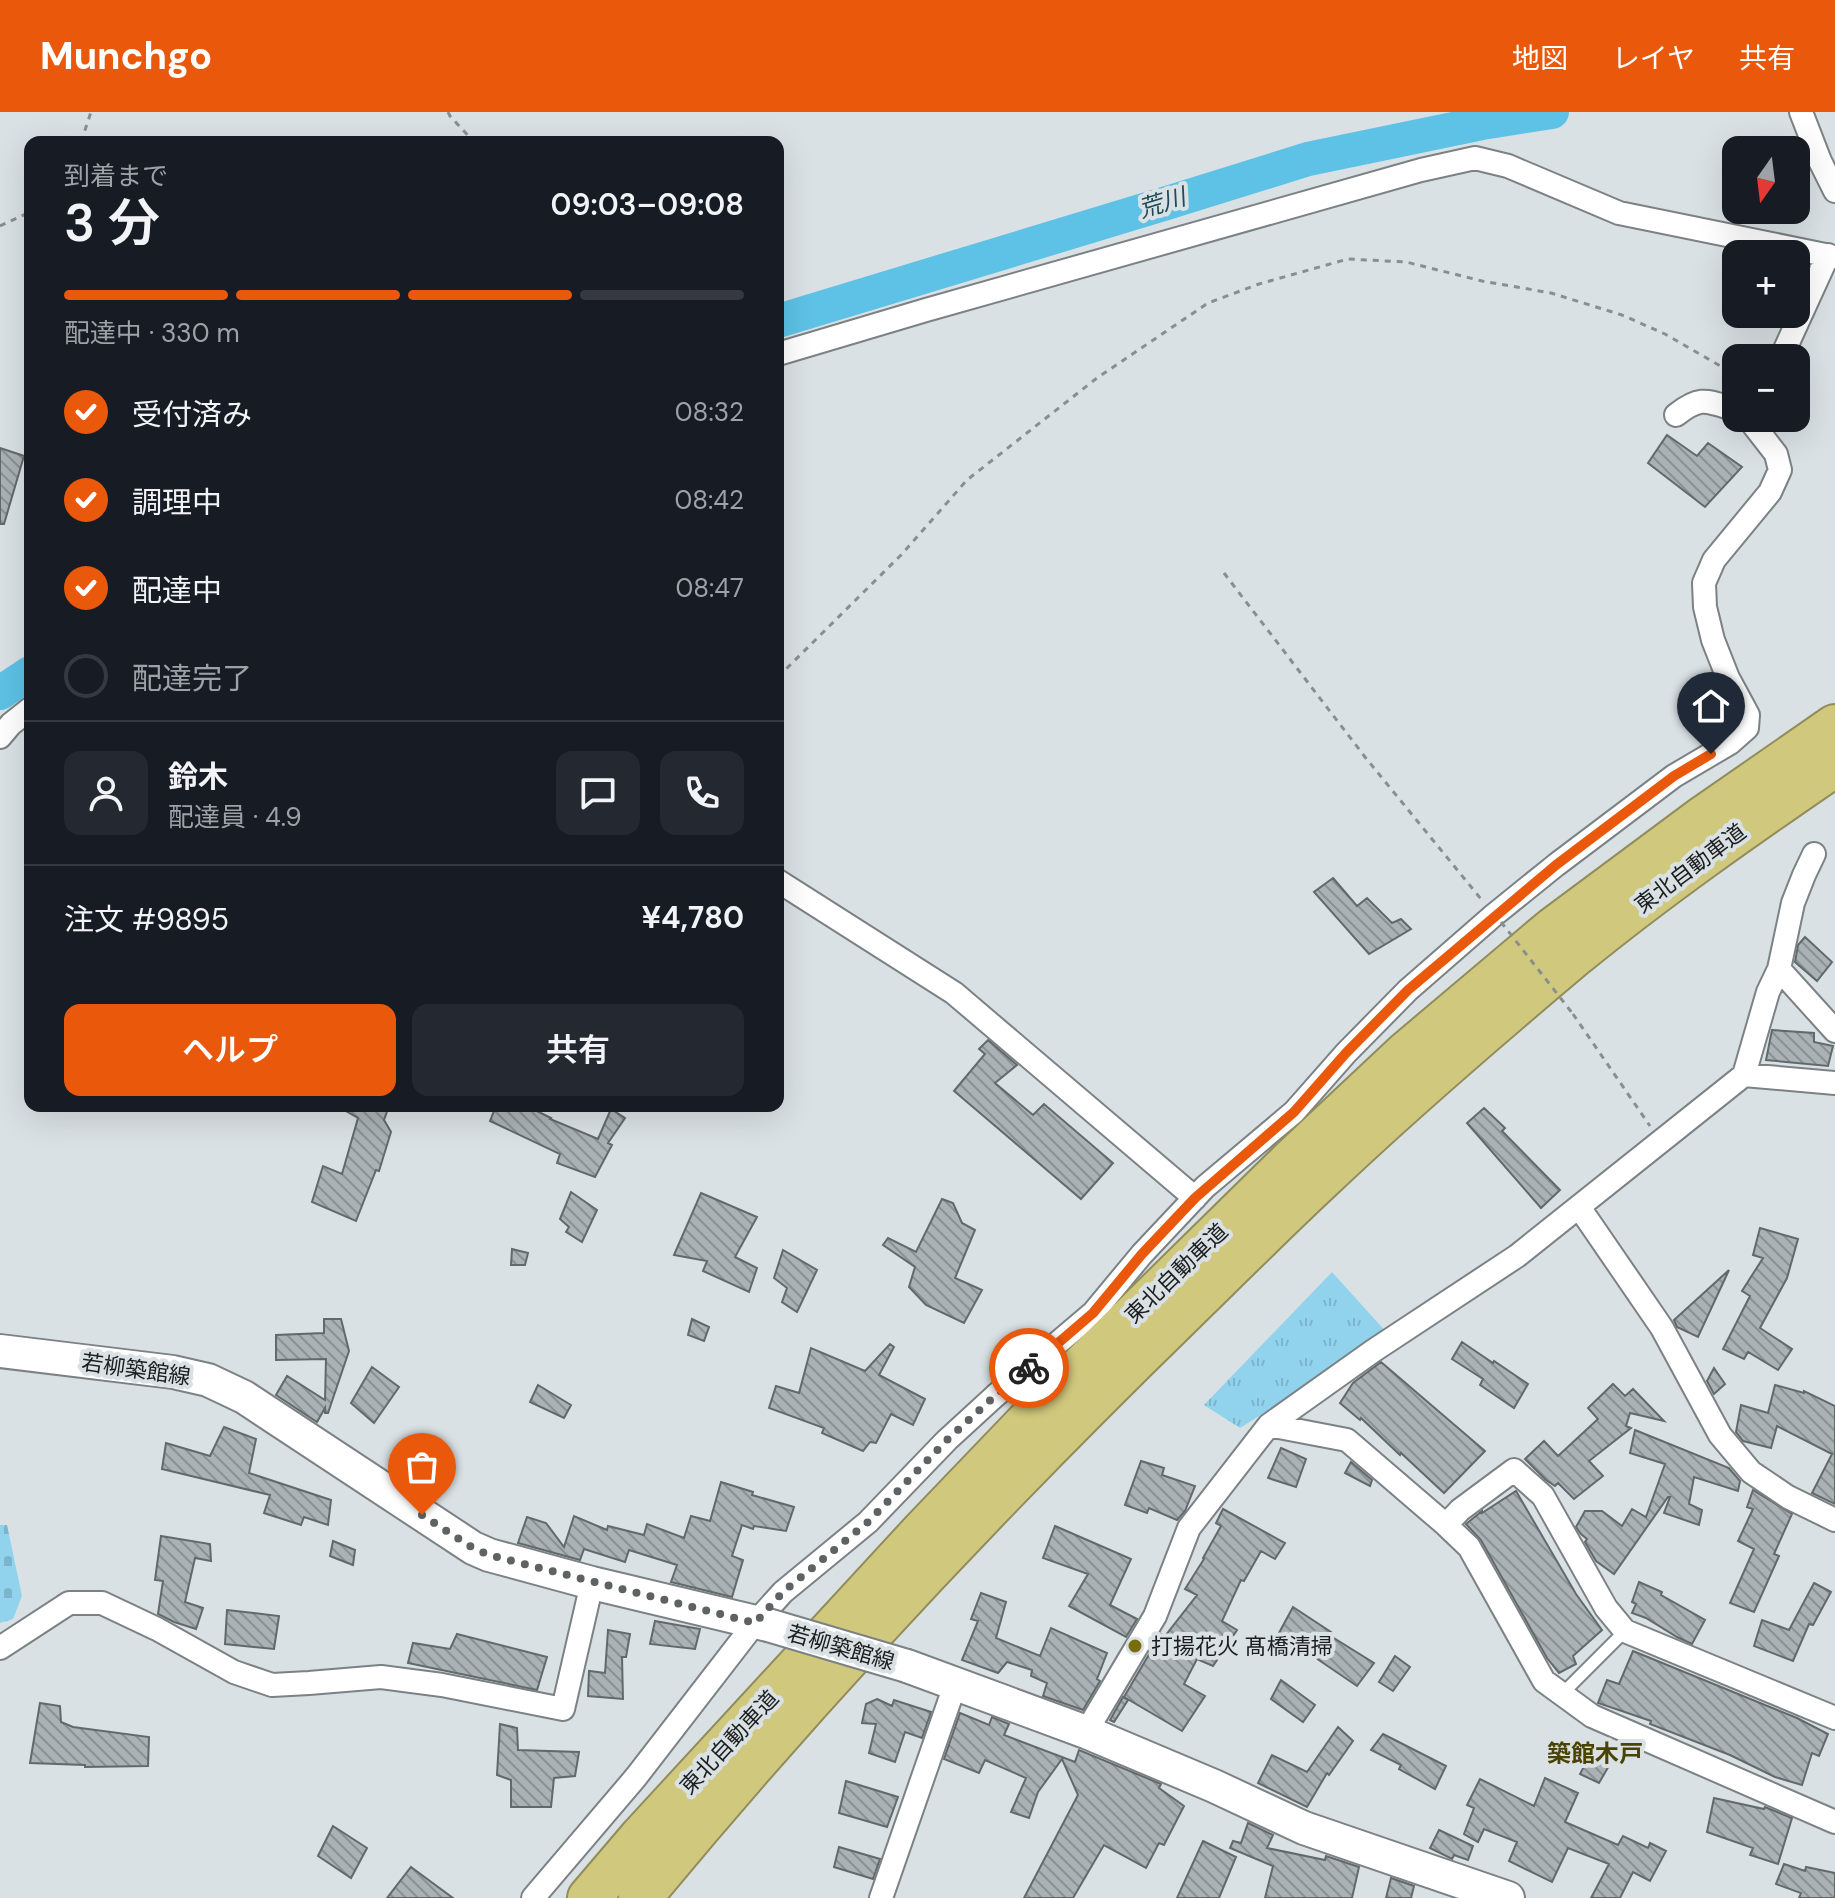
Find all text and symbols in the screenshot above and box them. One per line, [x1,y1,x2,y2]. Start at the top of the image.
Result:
text: Munchgo [40,31,212,81]
text: 地図 [1512,40,1568,77]
text: レイヤ [1612,40,1695,77]
text: 共有 [1739,40,1795,77]
north arrow [1722,136,1810,224]
map controls [1722,136,1810,432]
text: 到着まで [64,159,168,193]
water label: 荒川 [1134,180,1192,224]
text: 09:03–09:08 [551,185,744,224]
text: 3 分 [64,189,160,257]
button: + [1722,240,1810,328]
text: 配達中 · 330 m [64,316,240,350]
button: − [1722,344,1810,432]
icon: check [64,390,108,434]
text: 受付済み [132,395,252,434]
text: 08:32 [675,395,744,429]
icon: check [64,478,108,522]
text: 調理中 [132,483,222,522]
text: 08:42 [674,483,744,517]
icon: check [64,566,108,610]
text: 配達中 [132,571,222,610]
text: 08:47 [675,571,744,605]
text: 配達完了 [132,659,252,698]
pin [1677,672,1745,754]
icon: home [1689,684,1733,728]
button: person [64,751,148,835]
button: chat [556,751,640,835]
button: phone [660,751,744,835]
text: 鈴木 [168,757,228,796]
text: 配達員 · 4.9 [168,800,301,834]
street label: 東北自動車道 [1629,817,1752,920]
text: ¥4,780 [642,898,744,937]
text: 注文 #9895 [64,900,229,939]
button: ヘルプ [64,1004,396,1096]
button: 共有 [412,1004,744,1096]
street label: 東北自動車道 [1119,1217,1234,1330]
courier [989,1328,1069,1408]
icon: bike [1007,1346,1051,1390]
street label: 若柳築館線 [79,1347,192,1392]
pin [388,1433,456,1515]
icon: bag [400,1445,444,1489]
street label: 若柳築館線 [784,1618,898,1677]
place label: 打揚花火 髙橋清掃 [1151,1632,1333,1661]
marker: 打揚花火 髙橋清掃 [1126,1637,1144,1655]
street label: 東北自動車道 [674,1684,785,1801]
district label: 築館木戸 [1547,1738,1643,1769]

